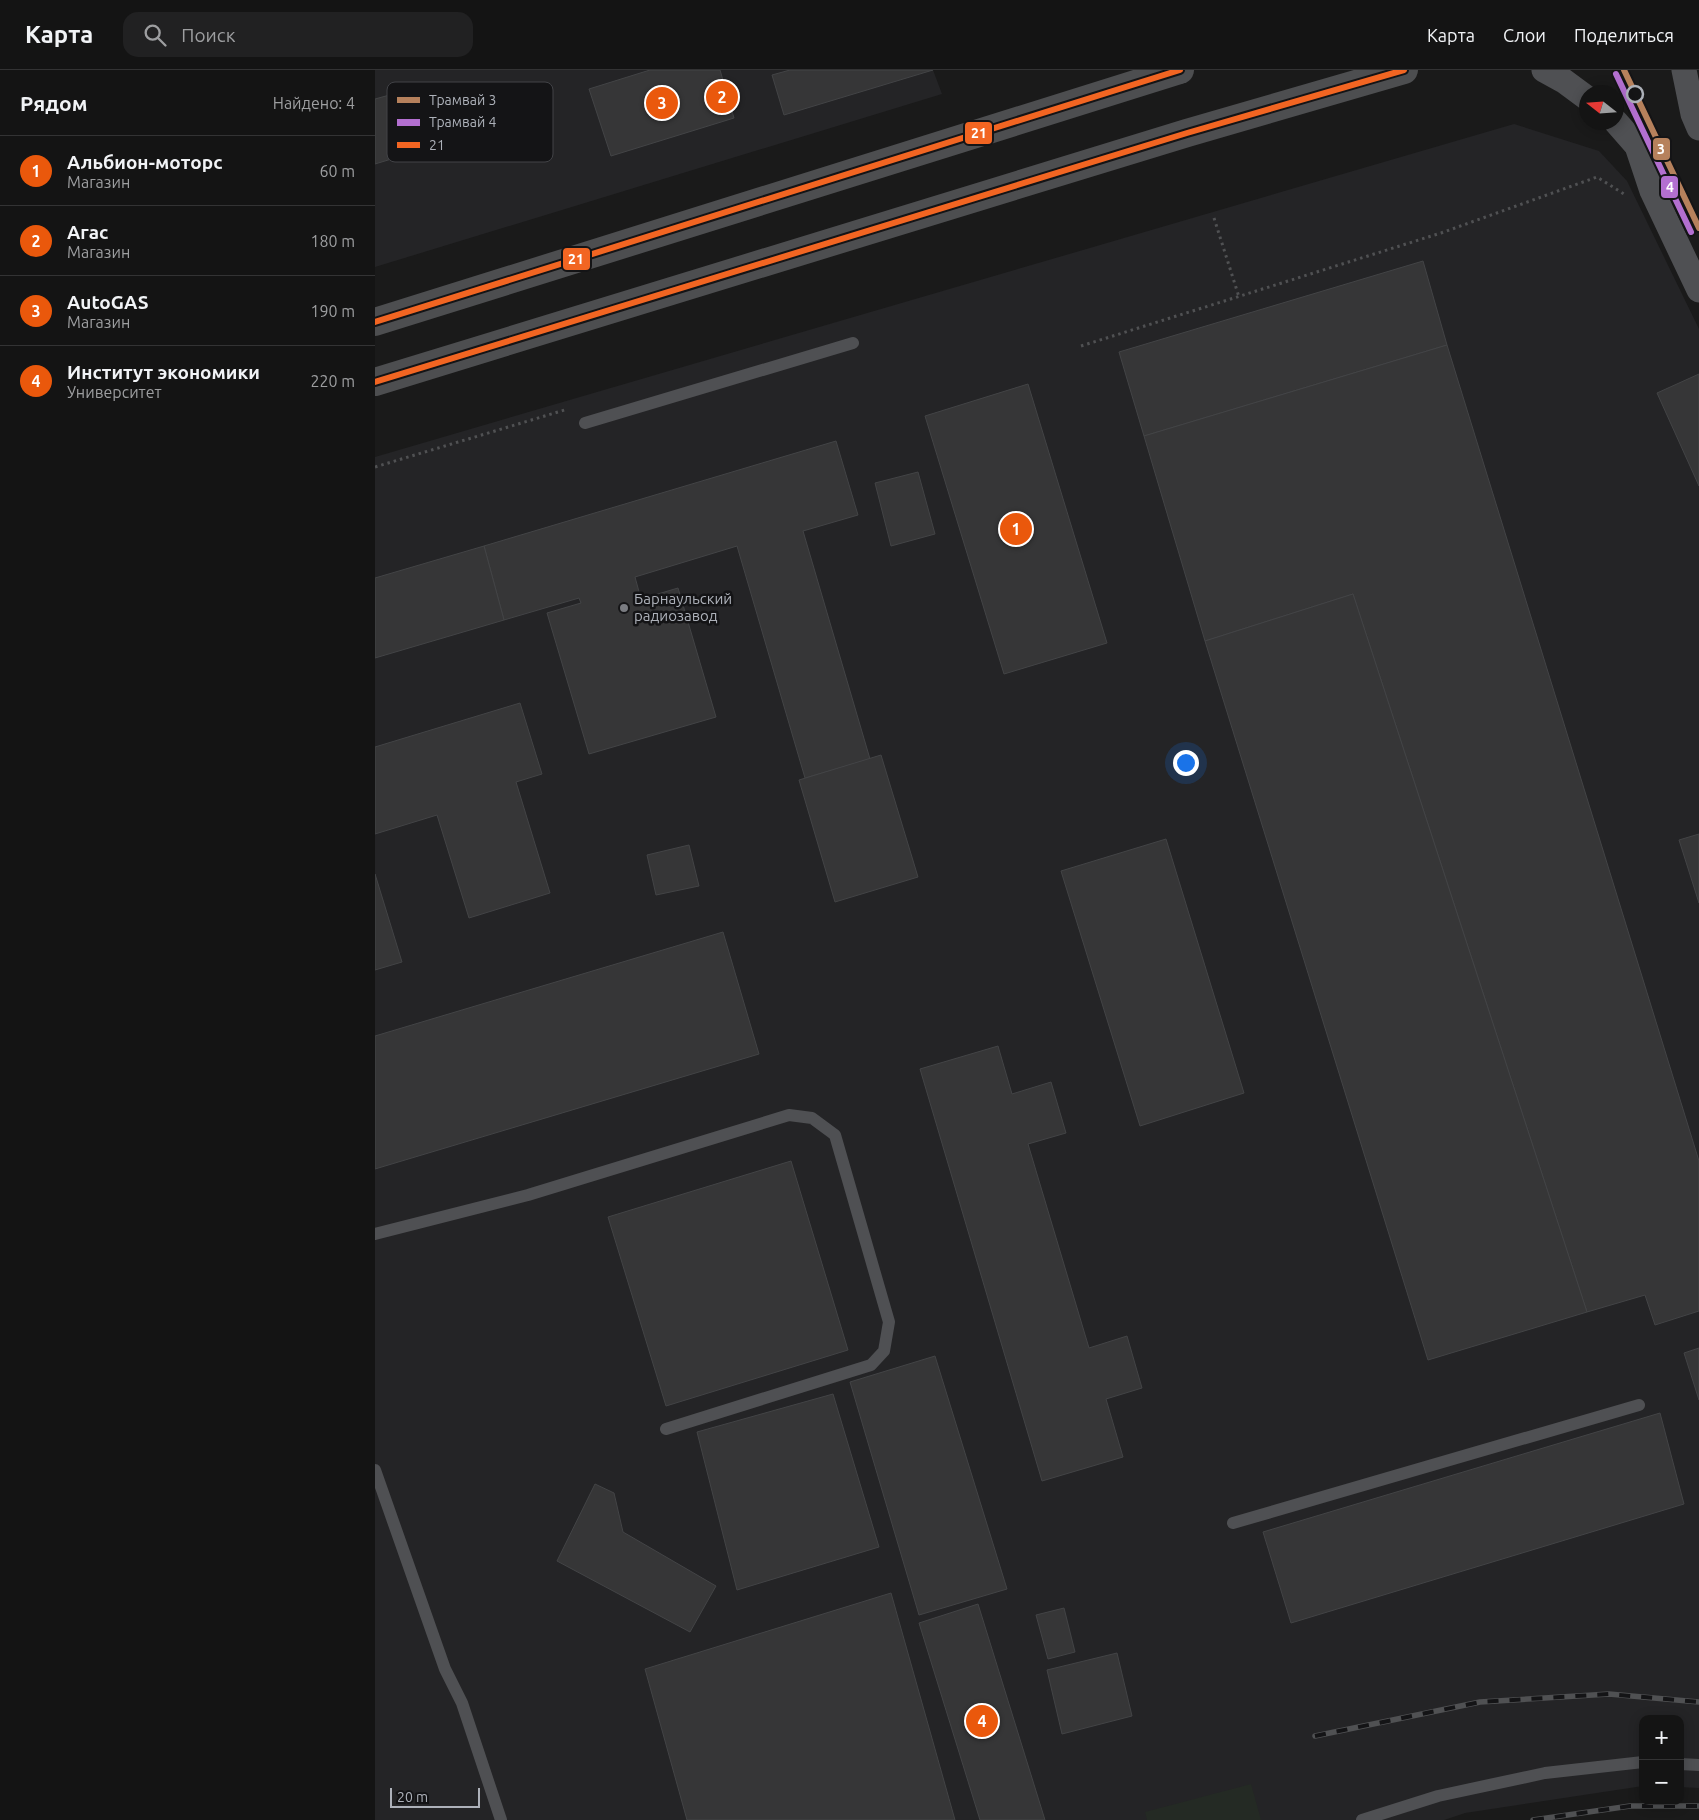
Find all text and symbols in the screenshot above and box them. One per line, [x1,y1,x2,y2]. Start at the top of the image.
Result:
search box [123,12,473,57]
text: Карта [25,21,93,48]
icon: search [141,21,169,49]
text: Поиск [181,24,235,46]
text: Карта [1427,25,1475,45]
text: Слои [1503,25,1546,45]
text: Поделиться [1574,25,1674,45]
pin: 2 [706,78,738,116]
legend [387,82,553,162]
pin: 3 [646,84,678,122]
north arrow [1579,85,1624,130]
unlabelled marker [1626,85,1644,103]
text: Рядом [20,91,88,115]
text: Трамвай 3 [429,92,496,108]
text: Найдено: 4 [273,94,355,112]
text: Трамвай 4 [429,114,496,130]
line badge: 21 [964,121,993,145]
text: 21 [971,125,987,141]
text: 21 [429,137,445,153]
line badge: 3 [1652,137,1671,161]
text: 3 [1657,141,1665,157]
text: Альбион-моторс [67,151,222,173]
text: 1 [31,162,41,180]
text: 60 m [319,162,355,180]
text: Магазин [67,173,130,191]
line badge: 4 [1660,175,1679,199]
text: 4 [1666,179,1674,195]
text: Агас [67,221,108,243]
text: 2 [31,232,41,250]
text: 180 m [310,232,355,250]
text: Магазин [67,243,130,261]
line badge: 21 [562,247,591,271]
text: 21 [568,251,584,267]
text: AutoGAS [67,291,148,313]
text: 3 [31,302,41,320]
text: 190 m [310,302,355,320]
text: Магазин [67,313,130,331]
text: Институт экономики [67,361,260,383]
text: 4 [31,372,41,390]
text: 220 m [310,372,355,390]
text: Университет [67,383,162,401]
pin: 1 [1000,510,1032,548]
place label: Барнаульский радиозавод [634,590,732,624]
marker: Барнаульский радиозавод [618,602,630,614]
your location [1173,750,1199,776]
pin: 4 [966,1702,998,1740]
map controls [1639,1715,1684,1805]
button: + [1639,1715,1684,1760]
button: − [1639,1760,1684,1805]
scale bar [390,1785,480,1808]
text: 20 m [397,1789,428,1805]

